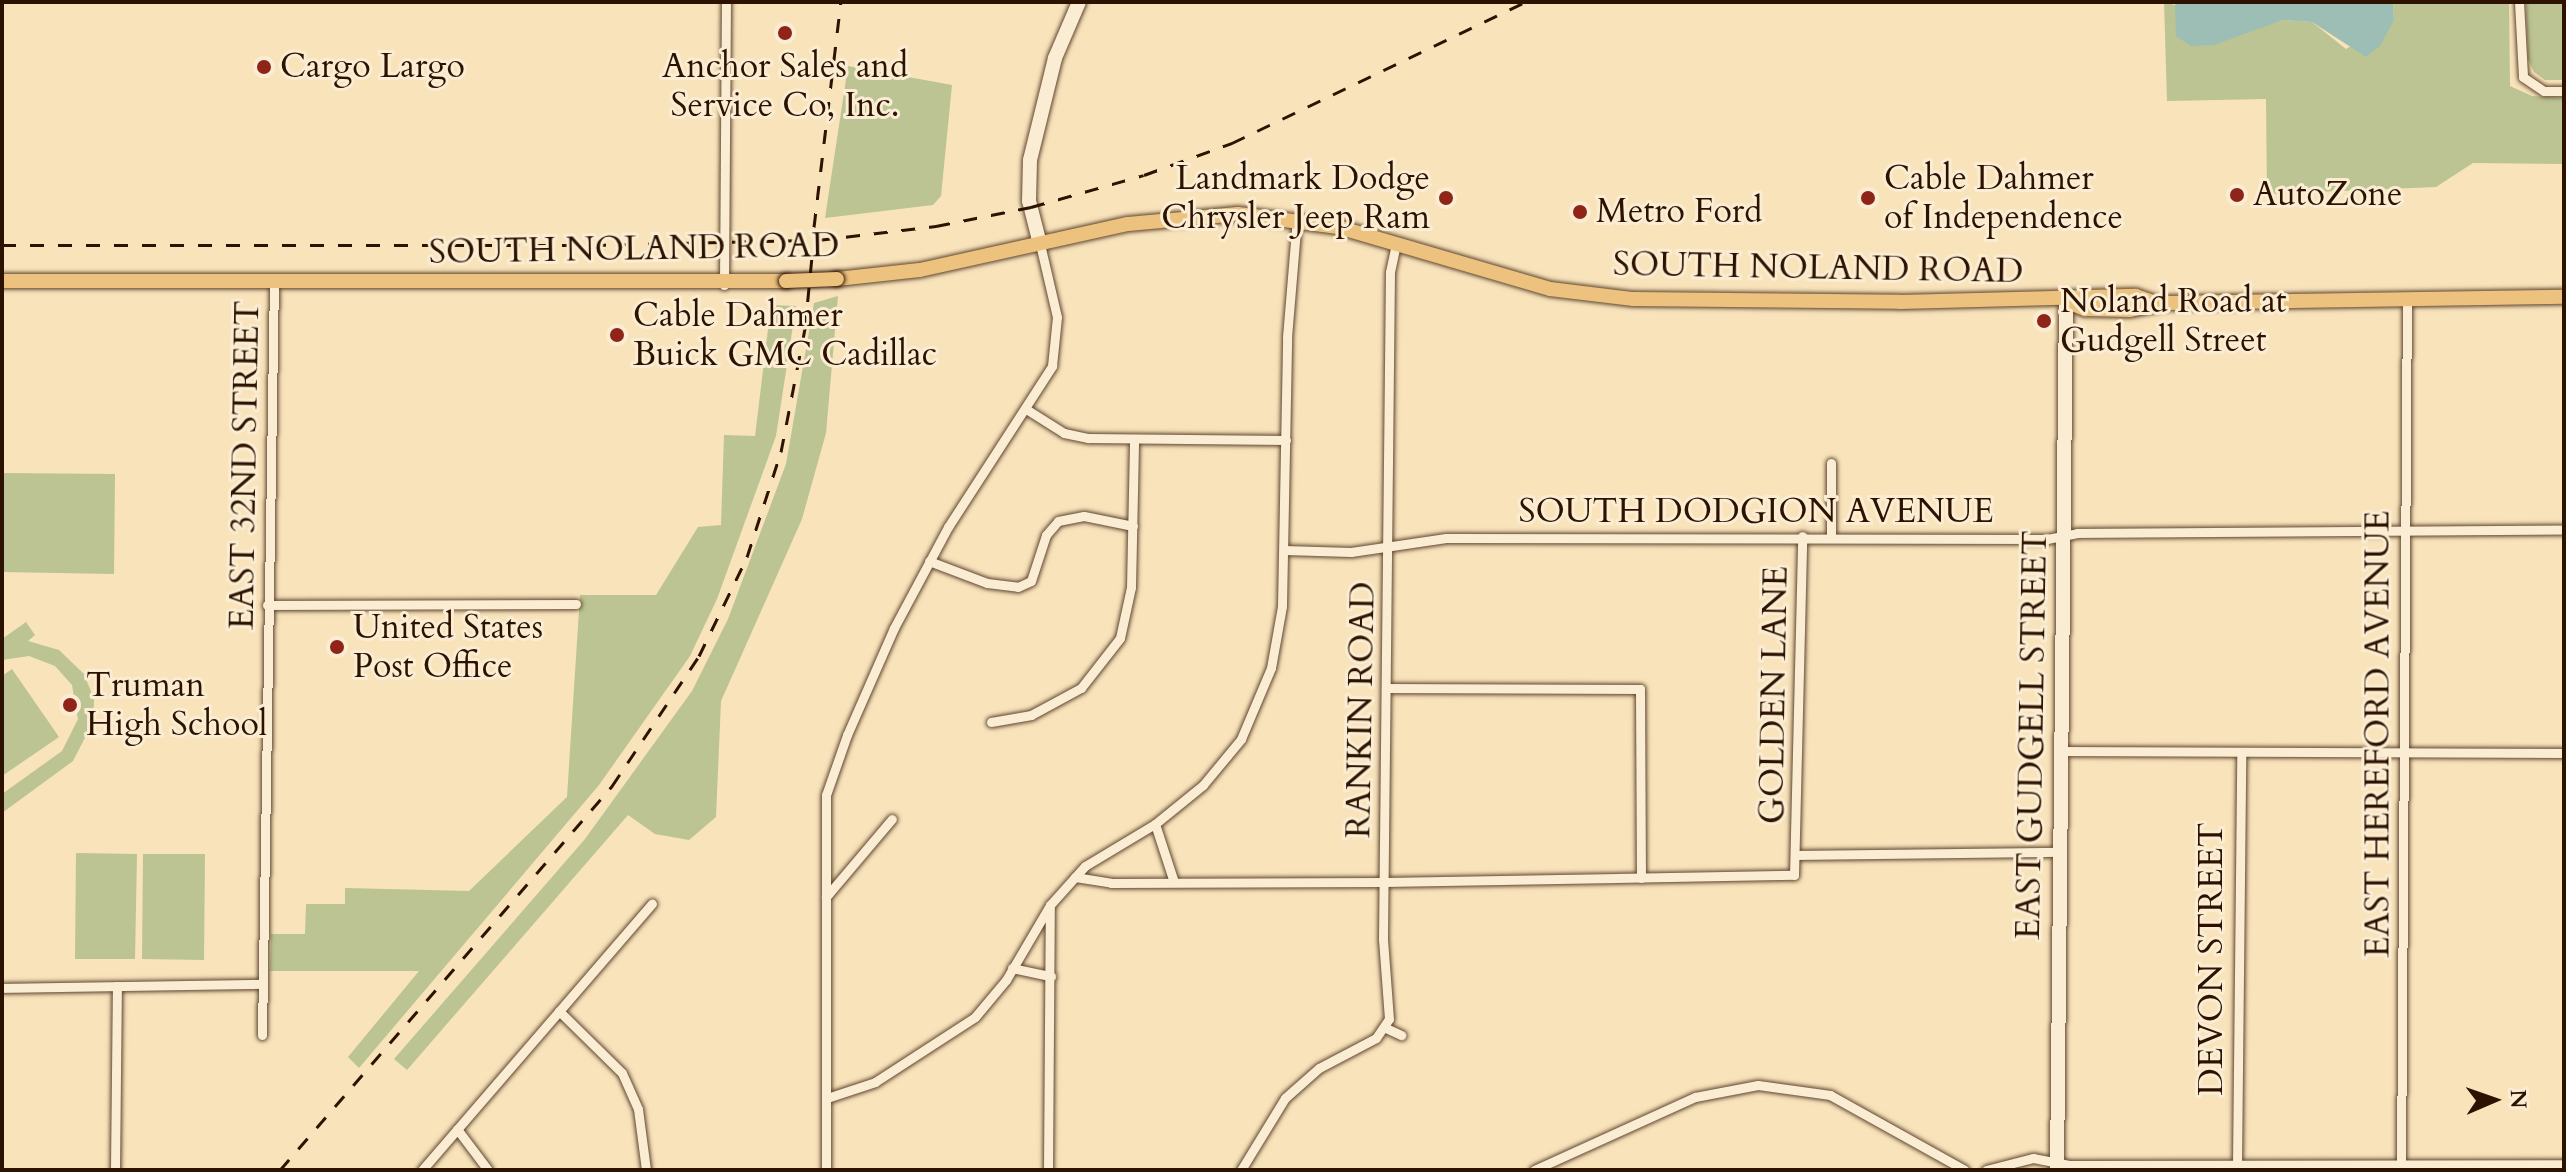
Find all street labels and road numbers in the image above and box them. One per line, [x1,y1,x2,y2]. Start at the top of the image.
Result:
street label: SOUTH NOLAND ROAD [429,225,839,273]
street label: SOUTH NOLAND ROAD [1613,244,2023,292]
street label: EAST 32ND STREET [222,300,268,630]
street label: SOUTH DODGION AVENUE [1518,492,1994,532]
street label: EAST HEREFORD AVENUE [2358,510,2398,958]
street label: EAST GUDGELL STREET [2008,530,2056,940]
street label: GOLDEN LANE [1751,565,1797,825]
street label: RANKIN ROAD [1338,581,1384,839]
street label: DEVON STREET [2192,822,2232,1096]

